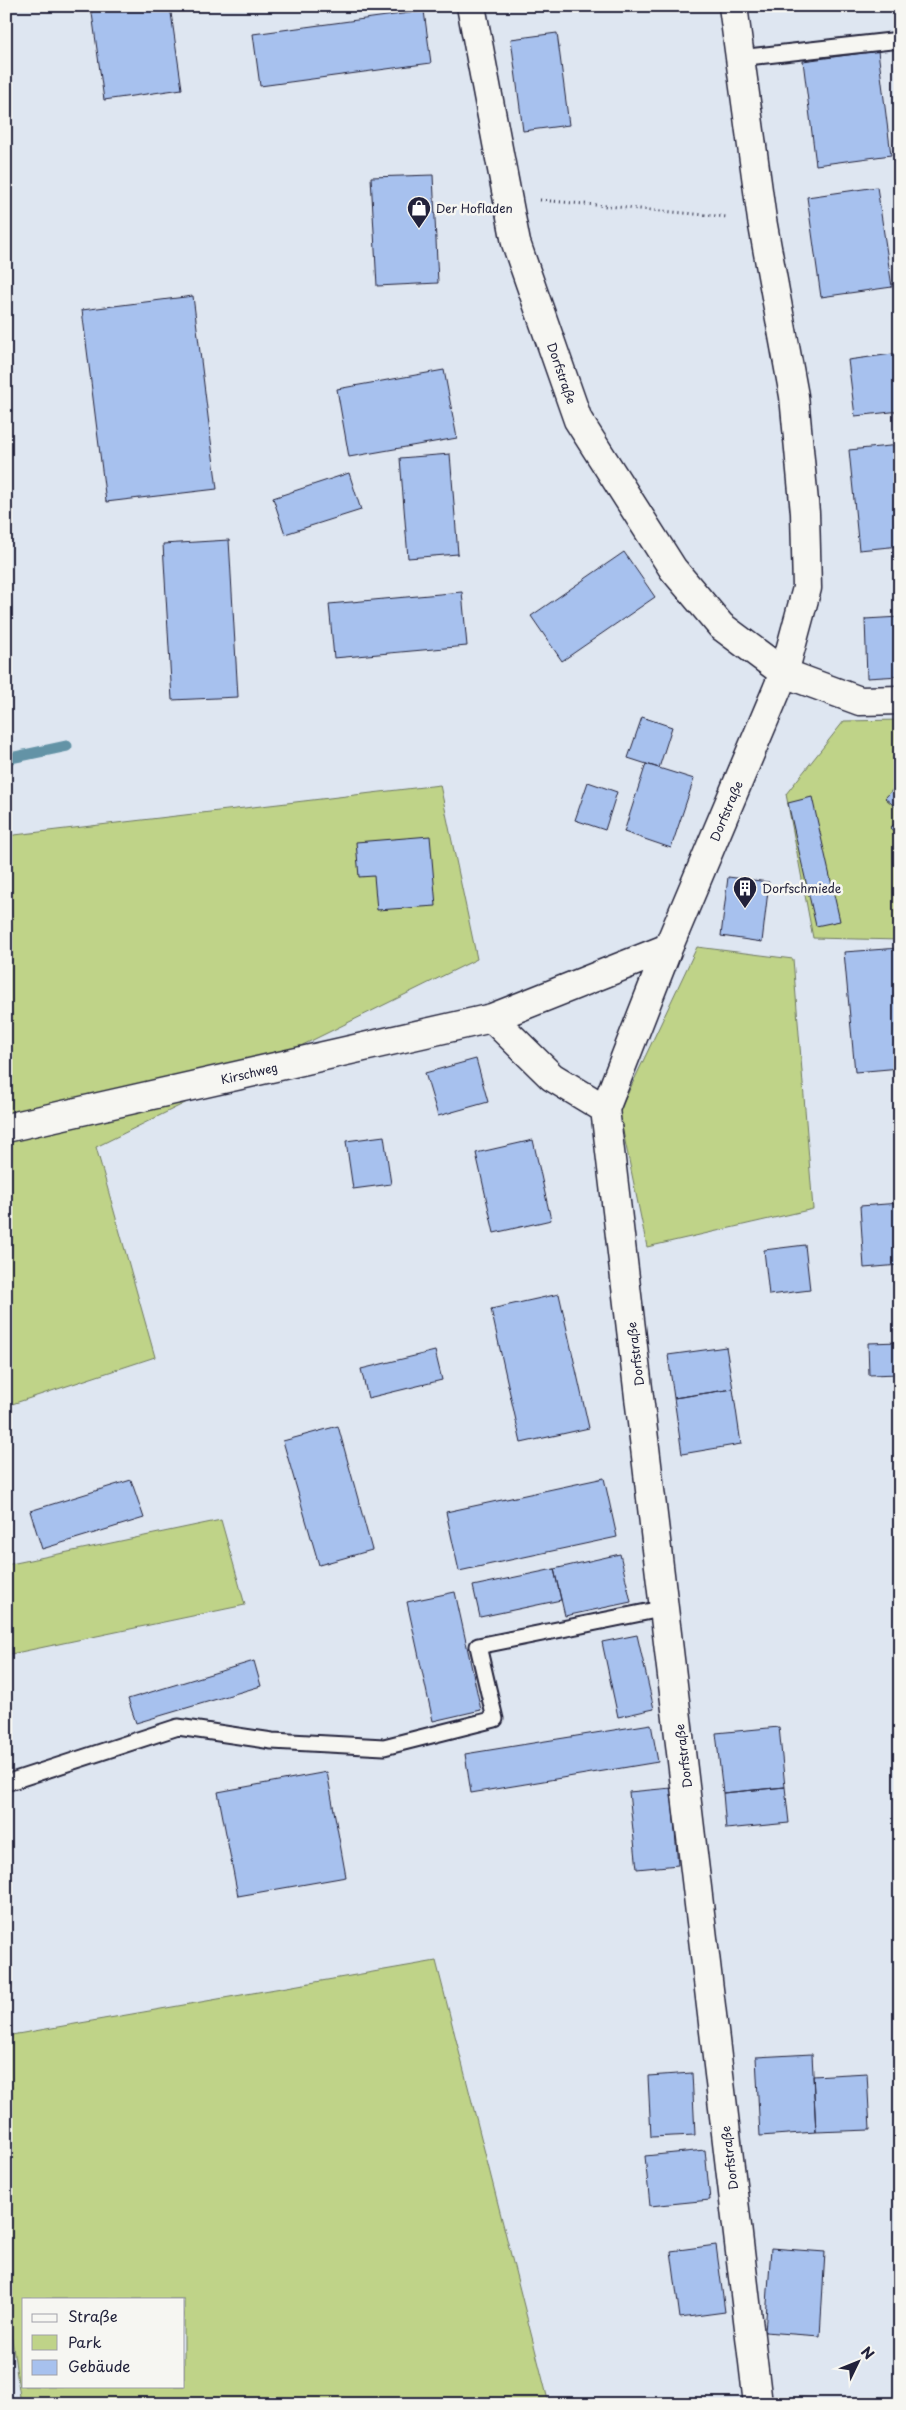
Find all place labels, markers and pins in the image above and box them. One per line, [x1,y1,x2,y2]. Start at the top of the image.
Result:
shop icon: Der Hofladen [406,195,432,229]
place label: Der Hofladen [436,199,513,217]
building icon: Dorfschmiede [732,875,758,909]
place label: Dorfschmiede [762,879,842,897]

